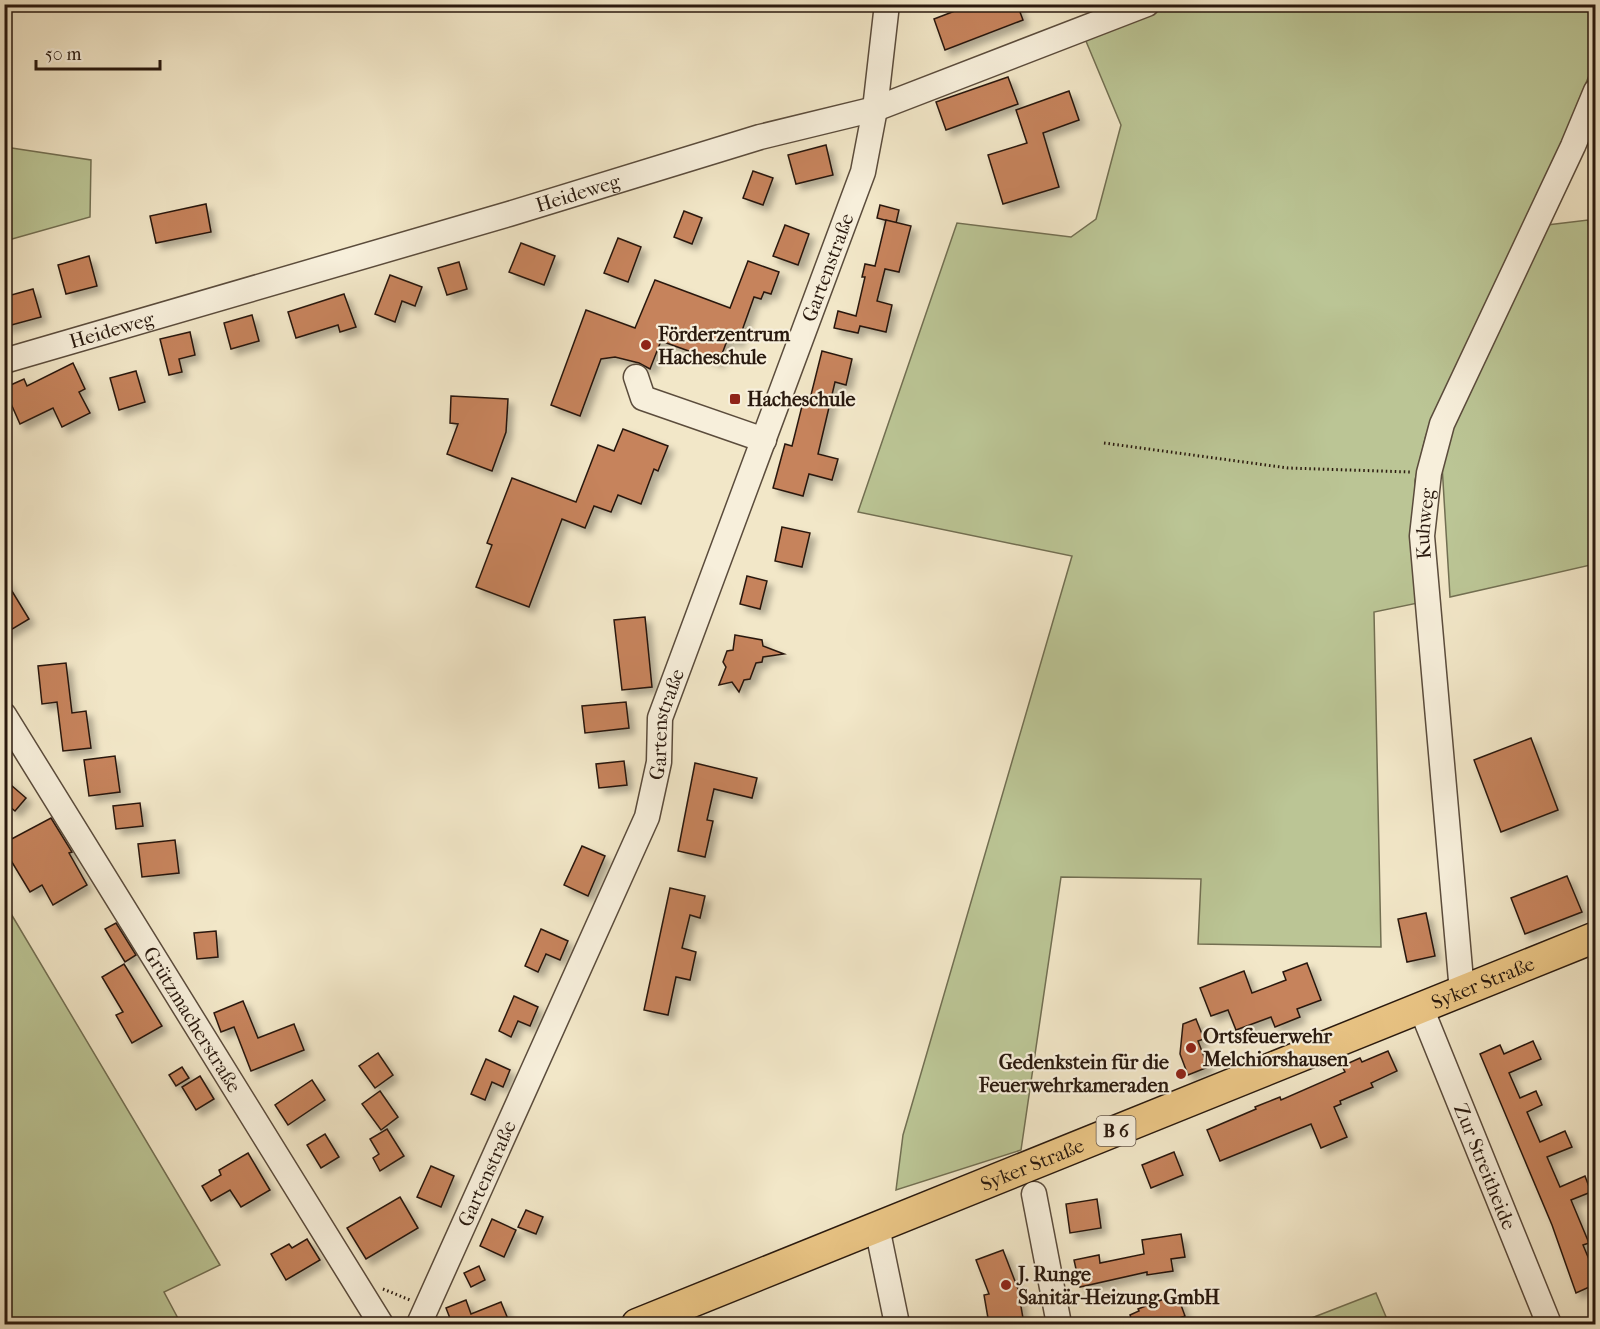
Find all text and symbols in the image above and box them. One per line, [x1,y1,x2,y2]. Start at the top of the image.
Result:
scale bar [36,33,160,71]
text: 50 m [45,44,82,65]
street label: Heideweg [533,170,623,217]
street label: Gartenstraße [797,210,859,325]
street label: Heideweg [67,307,157,353]
place label: Förderzentrum Hacheschule [657,323,790,369]
marker: Förderzentrum Hacheschule [639,338,653,352]
place label: Hacheschule [747,388,856,411]
marker: Hacheschule [728,392,742,406]
street label: Kuhweg [1411,487,1439,560]
street label: Gartenstraße [644,666,689,782]
street label: Grützmacherstraße [138,942,246,1097]
street label: Syker Straße [1428,952,1538,1014]
place label: Ortsfeuerwehr Melchiorshausen [1202,1025,1349,1071]
marker: Ortsfeuerwehr Melchiorshausen [1184,1041,1198,1055]
place label: Gedenkstein für die Feuerwehrkameraden [978,1051,1169,1097]
marker: Gedenkstein für die Feuerwehrkameraden [1174,1067,1188,1081]
street label: Zur Streitheide [1449,1100,1521,1233]
road number: B 6 [1096,1116,1136,1146]
street label: Gartenstraße [453,1117,521,1230]
street label: Syker Straße [977,1134,1087,1196]
place label: J. Runge Sanitär-Heizung GmbH [1016,1263,1220,1309]
marker: J. Runge Sanitär-Heizung GmbH [999,1278,1013,1292]

